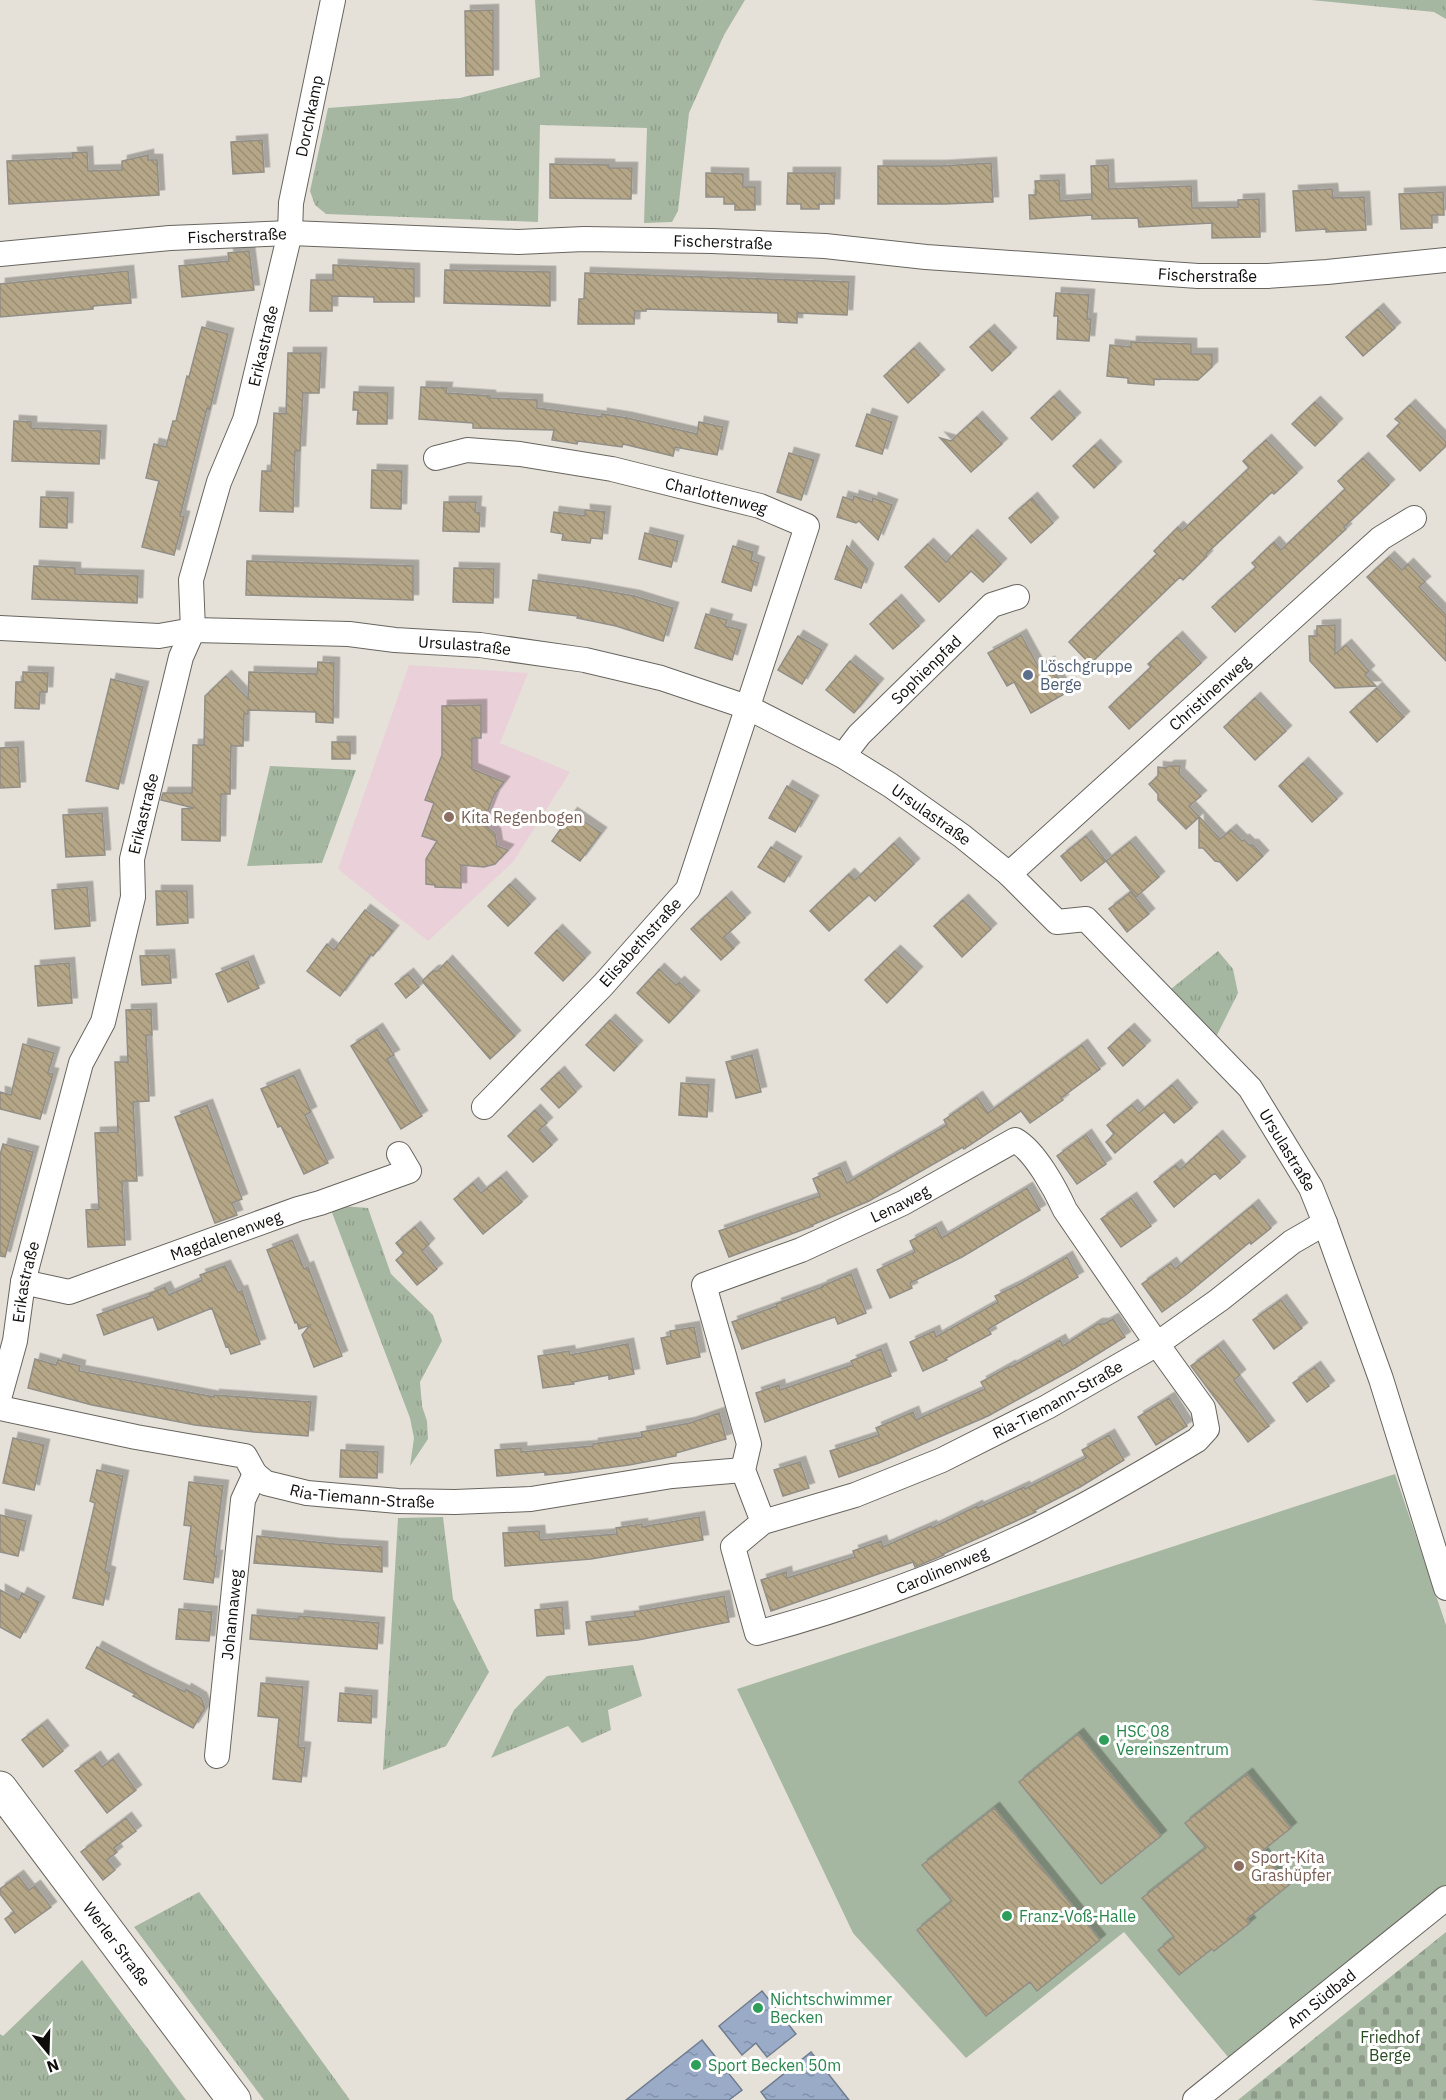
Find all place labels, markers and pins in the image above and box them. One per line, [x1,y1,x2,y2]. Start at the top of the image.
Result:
place label: Löschgruppe Berge [1040,656,1133,694]
marker: Löschgruppe Berge [1021,668,1035,682]
place label: Kita Regenbogen [461,807,583,827]
marker: Kita Regenbogen [442,810,456,824]
place label: HSC 08 Vereinszentrum [1116,1721,1229,1759]
marker: HSC 08 Vereinszentrum [1097,1733,1111,1747]
place label: Sport-Kita Grashüpfer [1251,1847,1332,1885]
marker: Sport-Kita Grashüpfer [1232,1859,1246,1873]
place label: Franz-Voß-Halle [1019,1906,1136,1926]
marker: Franz-Voß-Halle [1000,1909,1014,1923]
place label: Nichtschwimmer Becken [770,1989,892,2027]
marker: Nichtschwimmer Becken [751,2001,765,2015]
place label: Sport Becken 50m [708,2055,841,2075]
marker: Sport Becken 50m [689,2058,703,2072]

